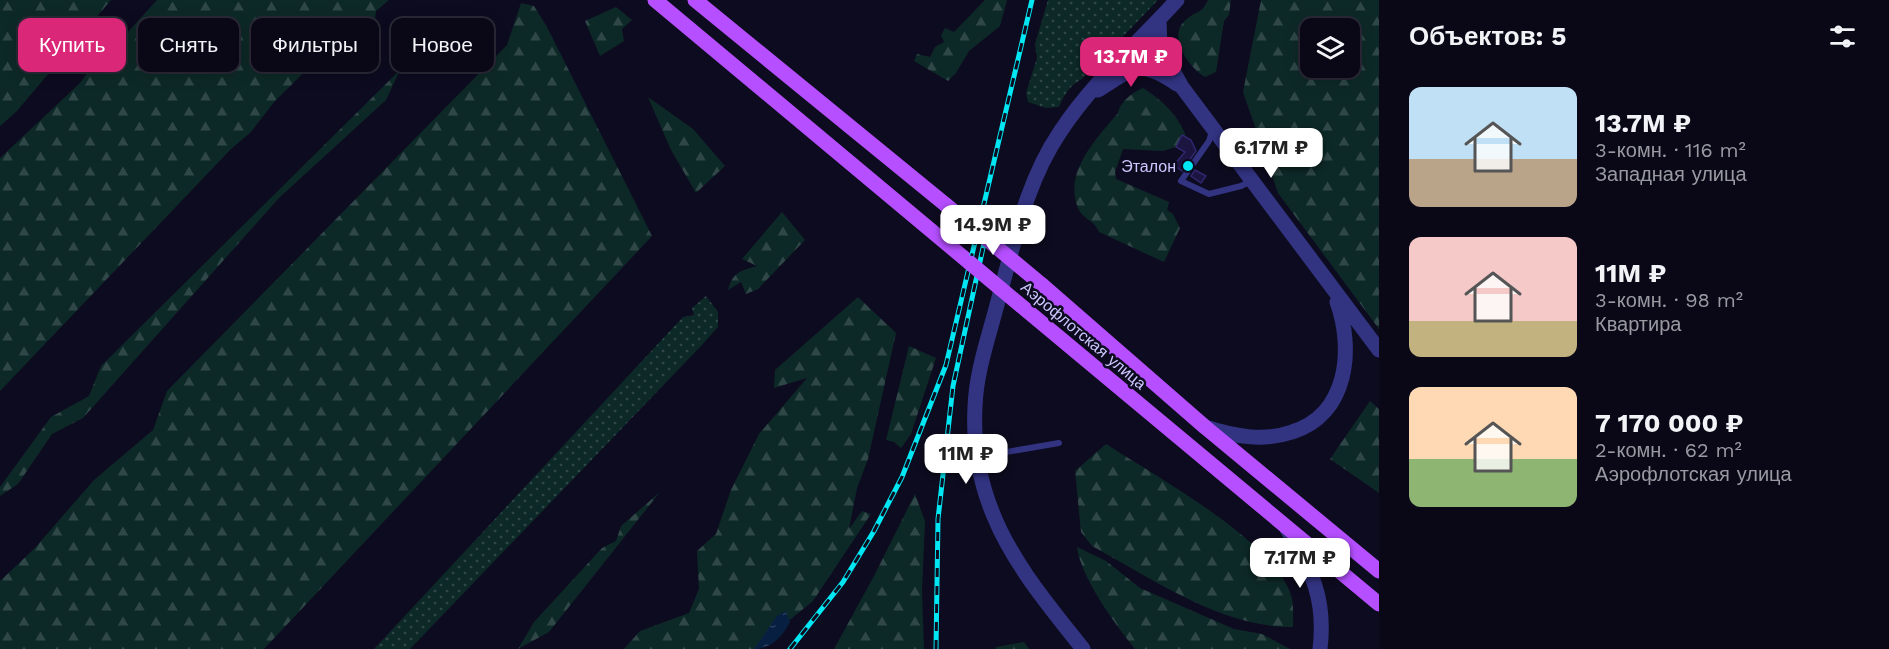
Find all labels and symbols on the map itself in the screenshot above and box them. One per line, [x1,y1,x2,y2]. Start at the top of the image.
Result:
pin: 13.7M ₽ [1076,37,1186,88]
pin: 6.17M ₽ [1216,128,1326,179]
place label: Эталон [1121,157,1176,176]
marker: Эталон [1181,159,1195,173]
pin: 14.9M ₽ [938,205,1048,256]
street label: Аэрофлотская улица [1017,278,1150,393]
pin: 11M ₽ [924,434,1008,485]
pin: 7.17M ₽ [1245,538,1355,589]

